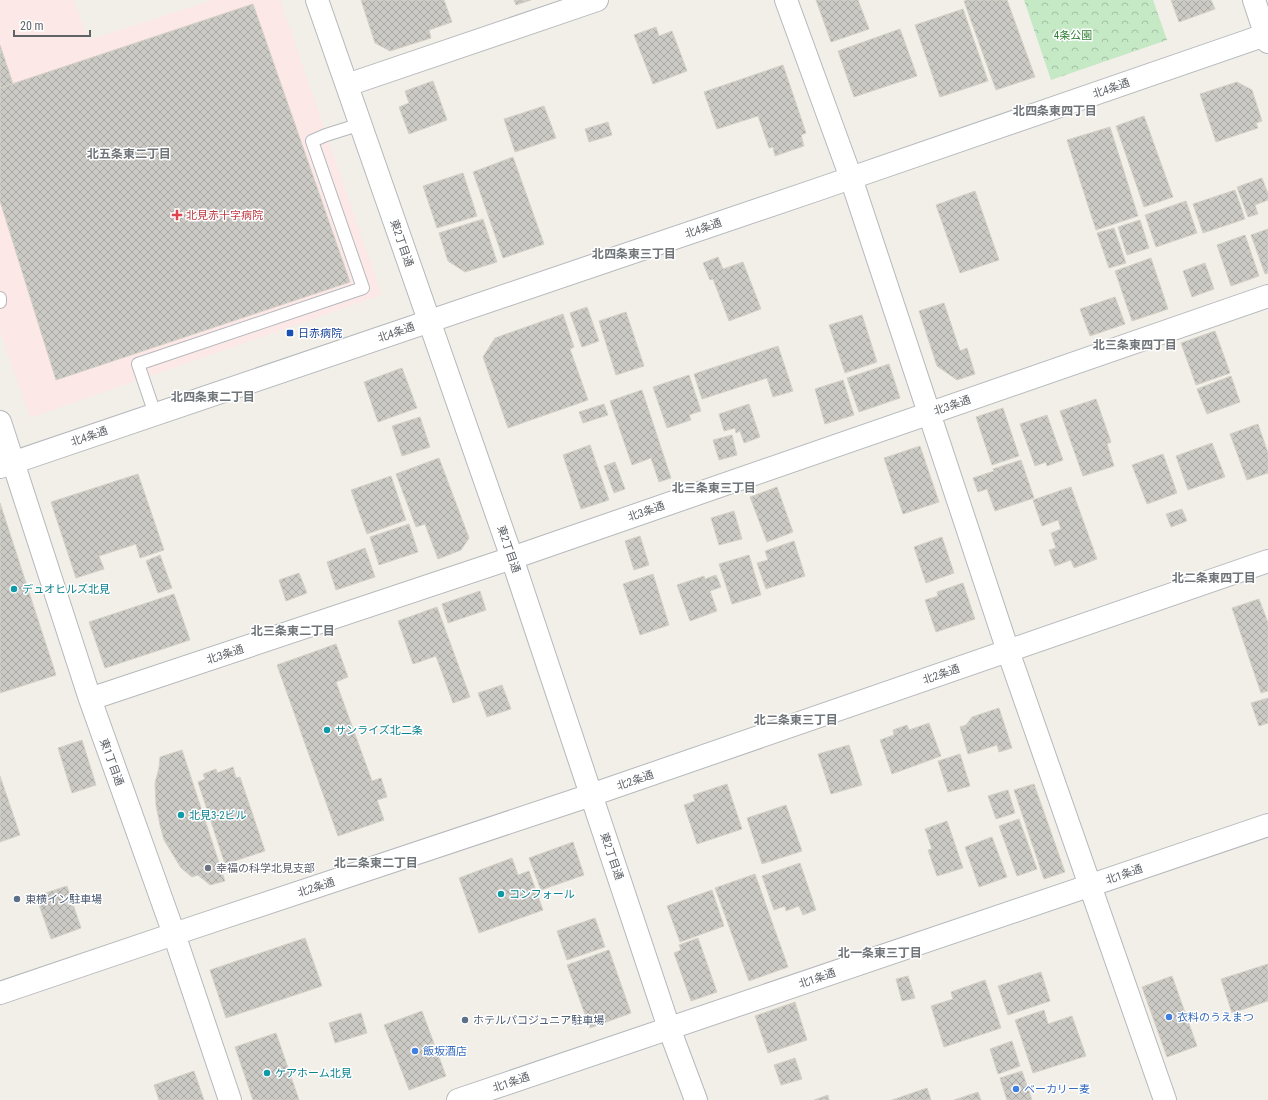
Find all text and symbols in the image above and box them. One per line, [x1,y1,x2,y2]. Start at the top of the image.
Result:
scale bar [14,12,90,38]
text: 20 m [20,19,44,33]
park label: 4条公園 [1054,29,1092,42]
street label: 北4条通 [1091,76,1131,101]
district label: 北四条東四丁目 [1013,104,1097,118]
district label: 北五条東二丁目 [87,147,171,161]
marker: 北見赤十字病院 [171,209,183,221]
place label: 北見赤十字病院 [186,209,263,222]
street label: 北4条通 [683,216,723,241]
street label: 東2丁目通 [387,218,416,269]
district label: 北四条東三丁目 [592,247,676,261]
street label: 北4条通 [376,320,416,345]
place label: 日赤病院 [298,327,342,340]
marker: 日赤病院 [285,328,295,338]
district label: 北三条東四丁目 [1093,338,1177,352]
district label: 北四条東二丁目 [171,390,255,404]
street label: 北3条通 [932,393,972,418]
street label: 北4条通 [69,424,109,449]
district label: 北三条東三丁目 [672,481,756,495]
street label: 北3条通 [626,499,666,524]
street label: 東2丁目通 [494,524,523,575]
district label: 北二条東四丁目 [1172,571,1256,585]
place label: デュオヒルズ北見 [22,583,110,596]
marker: デュオヒルズ北見 [9,584,19,594]
district label: 北三条東二丁目 [251,624,335,638]
street label: 北3条通 [205,642,245,667]
street label: 北2条通 [921,662,961,687]
district label: 北二条東三丁目 [754,713,838,727]
place label: サンライズ北二条 [335,724,423,737]
marker: サンライズ北二条 [322,725,332,735]
street label: 東1丁目通 [97,737,126,788]
street label: 北2条通 [615,768,655,793]
place label: 北見3-2ビル [189,809,247,822]
marker: 北見3-2ビル [176,810,186,820]
street label: 東2丁目通 [597,831,626,882]
district label: 北二条東二丁目 [334,856,418,870]
place label: 幸福の科学北見支部 [216,862,315,875]
street label: 北1条通 [1104,862,1144,887]
marker: 幸福の科学北見支部 [203,863,213,873]
street label: 北2条通 [296,875,336,900]
place label: コンフォール [509,888,575,901]
marker: コンフォール [496,889,506,899]
place label: 東横イン駐車場 [25,893,102,906]
marker: 東横イン駐車場 [12,894,22,904]
district label: 北一条東三丁目 [838,946,922,960]
street label: 北1条通 [797,966,837,991]
place label: 衣料のうえまつ [1177,1011,1254,1024]
marker: 衣料のうえまつ [1164,1012,1174,1022]
place label: ホテルパコジュニア駐車場 [473,1014,604,1027]
marker: ホテルパコジュニア駐車場 [460,1015,470,1025]
place label: 飯坂酒店 [423,1045,467,1058]
marker: 飯坂酒店 [410,1046,420,1056]
place label: ケアホーム北見 [275,1067,352,1080]
marker: ケアホーム北見 [262,1068,272,1078]
street label: 北1条通 [491,1070,531,1095]
place label: ベーカリー麦 [1024,1083,1090,1096]
marker: ベーカリー麦 [1011,1084,1021,1094]

